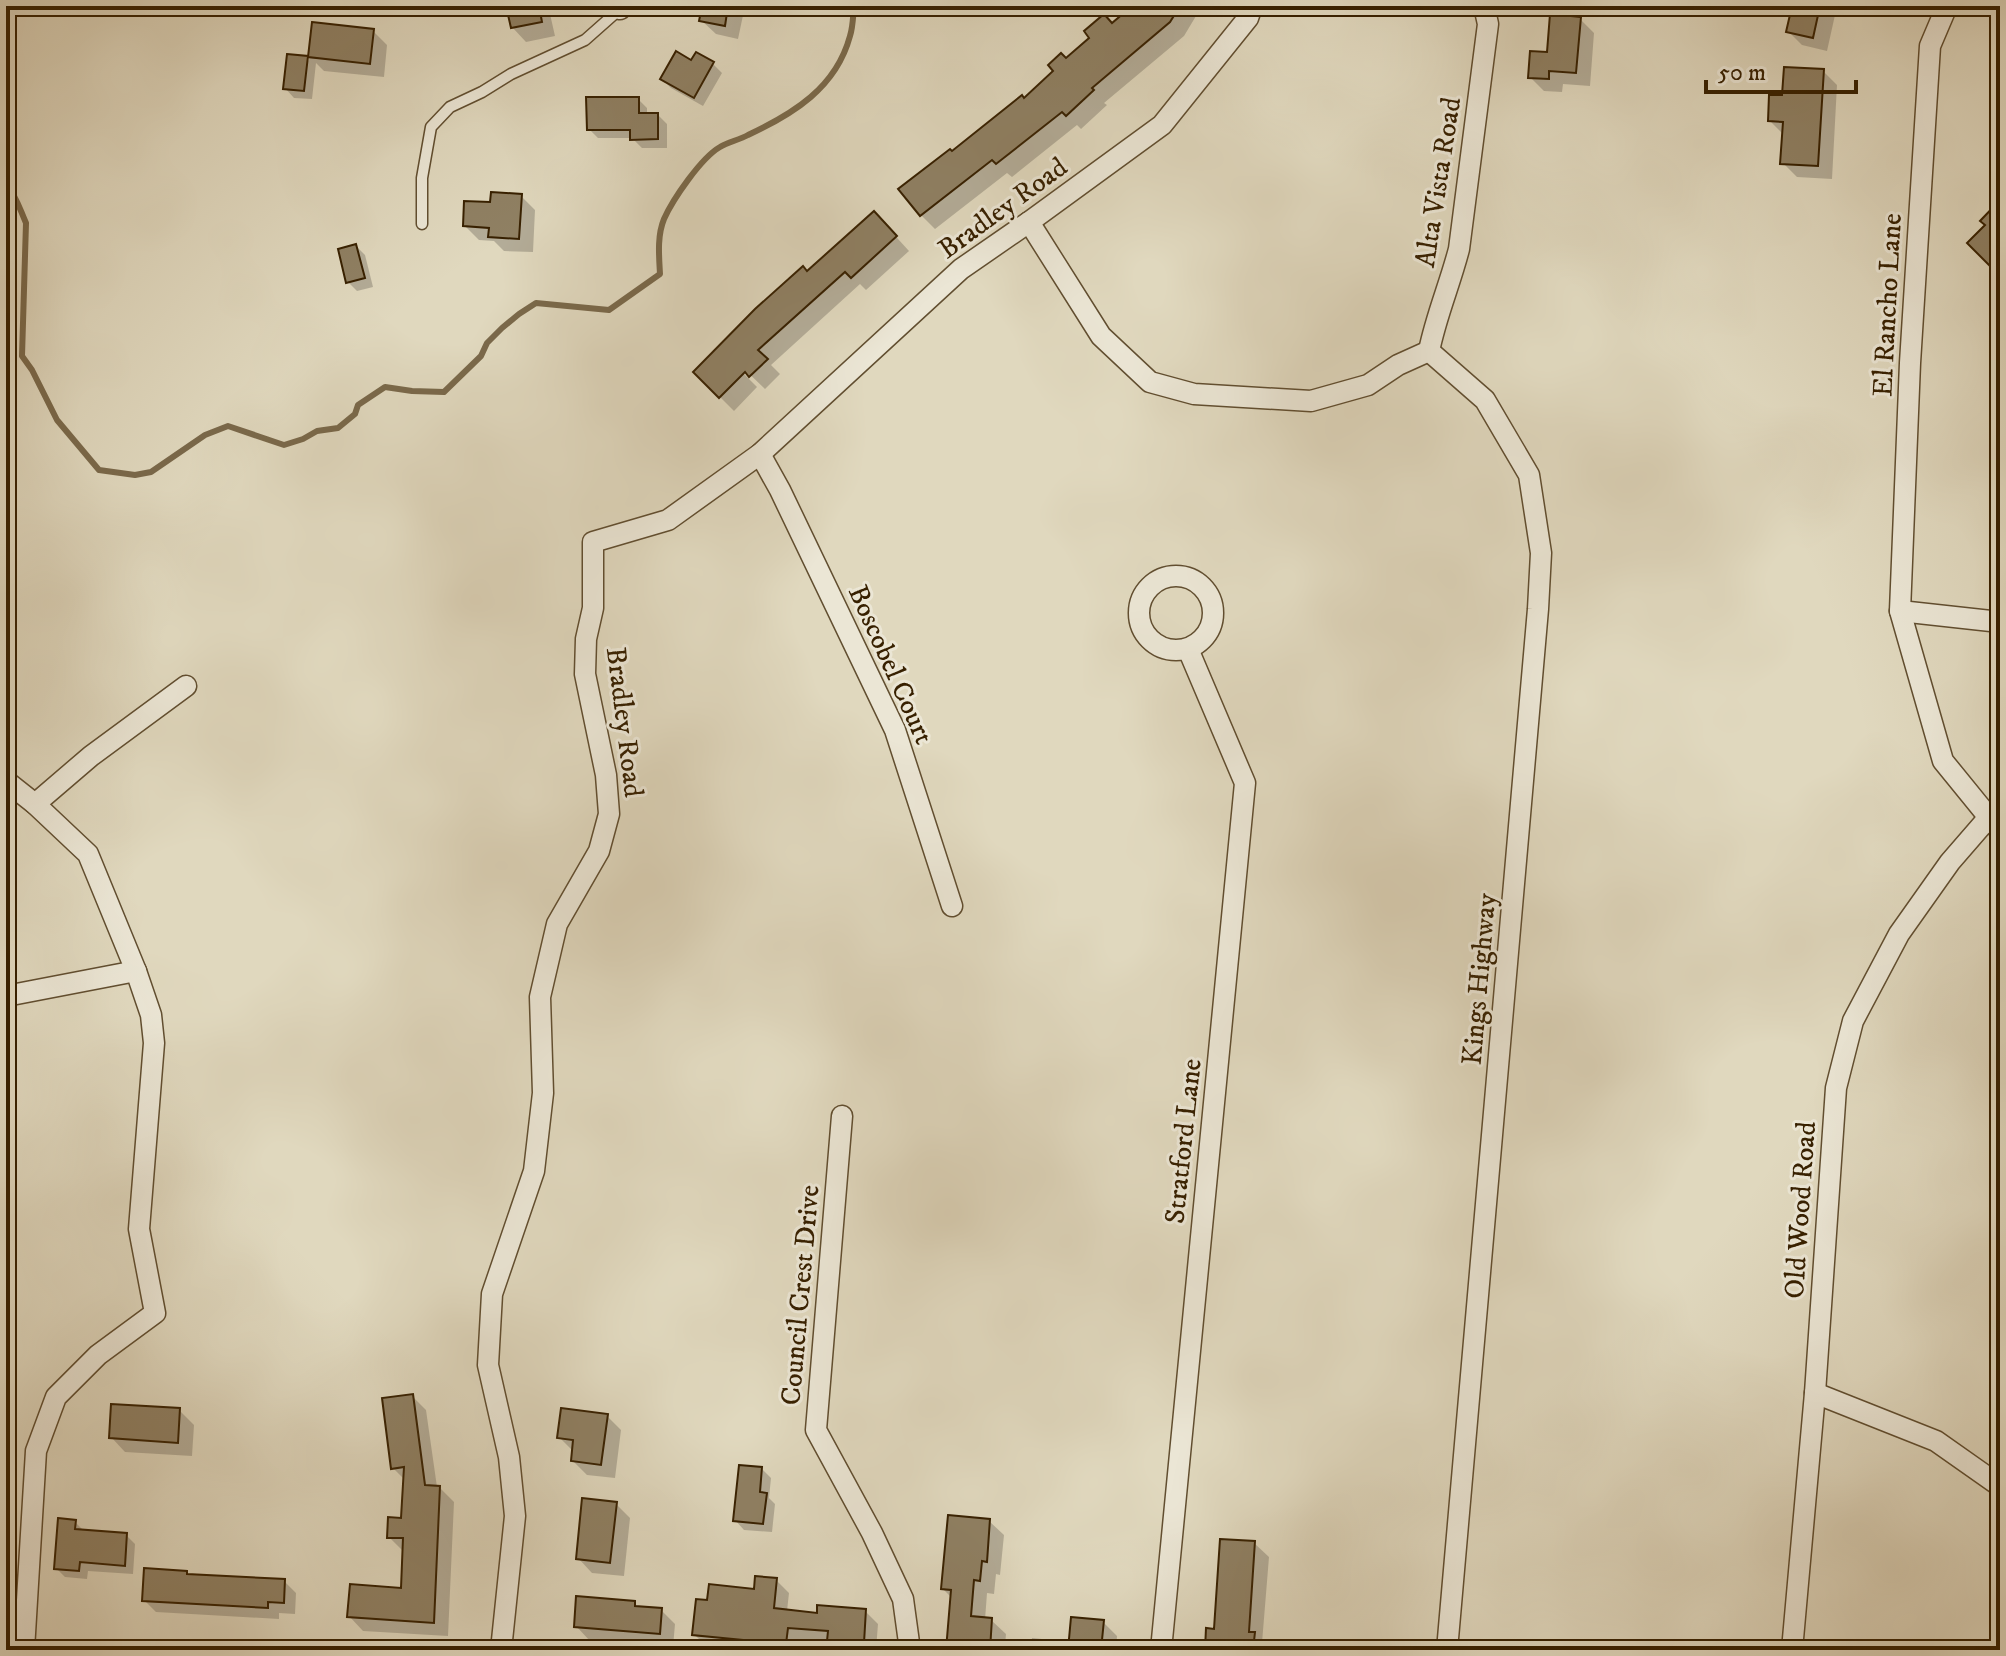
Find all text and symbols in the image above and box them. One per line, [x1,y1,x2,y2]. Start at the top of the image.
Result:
scale bar [1706,44,1856,94]
text: 50 m [1718,58,1766,88]
street label: Alta Vista Road [1408,95,1469,270]
street label: Bradley Road [931,150,1074,267]
street label: El Rancho Lane [1865,212,1910,398]
street label: Boscobel Court [840,580,941,750]
street label: Bradley Road [598,645,651,799]
street label: Kings Highway [1455,891,1504,1066]
street label: Stratford Lane [1157,1057,1210,1225]
street label: Old Wood Road [1777,1120,1824,1300]
street label: Council Crest Drive [773,1183,828,1407]

